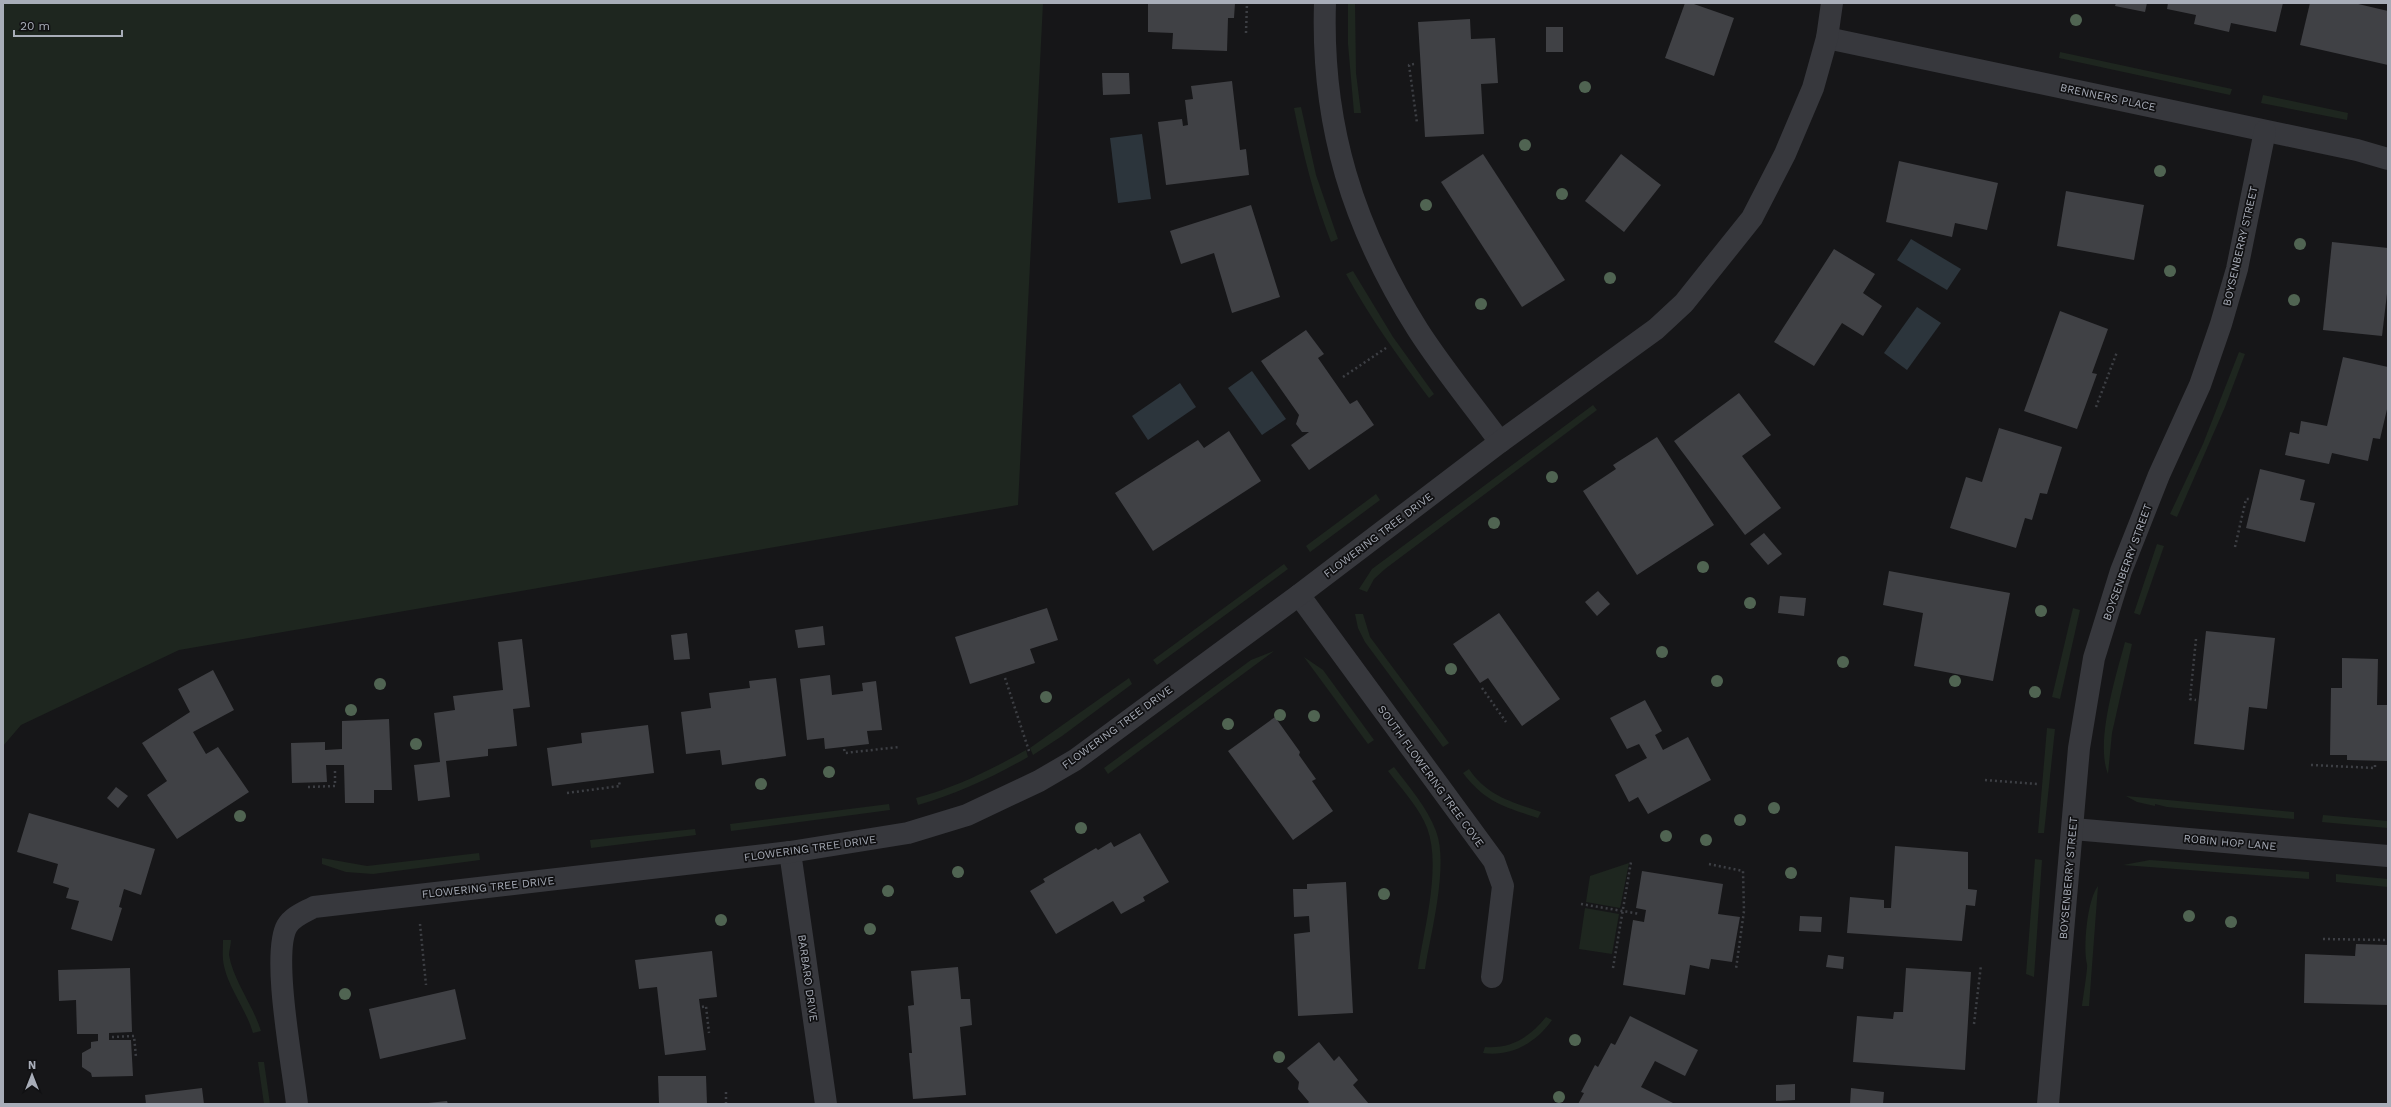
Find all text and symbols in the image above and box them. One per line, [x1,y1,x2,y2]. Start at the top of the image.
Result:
scale bar [14,12,122,38]
text: 20 m [20,19,50,33]
street label: BRENNERS PLACE [2059,81,2157,114]
street label: BOYSENBERRY STREET [2220,184,2261,307]
street label: FLOWERING TREE DRIVE [1321,490,1435,581]
street label: BOYSENBERRY STREET [2100,502,2155,622]
street label: FLOWERING TREE DRIVE [1060,683,1175,772]
street label: SOUTH FLOWERING TREE COVE [1375,703,1486,850]
street label: BOYSENBERRY STREET [2057,816,2080,940]
street label: ROBIN HOP LANE [2183,832,2277,853]
street label: FLOWERING TREE DRIVE [743,833,877,864]
street label: FLOWERING TREE DRIVE [421,874,555,901]
street label: BARBARO DRIVE [795,934,820,1022]
north arrow [12,1055,52,1095]
text: N [28,1059,36,1072]

